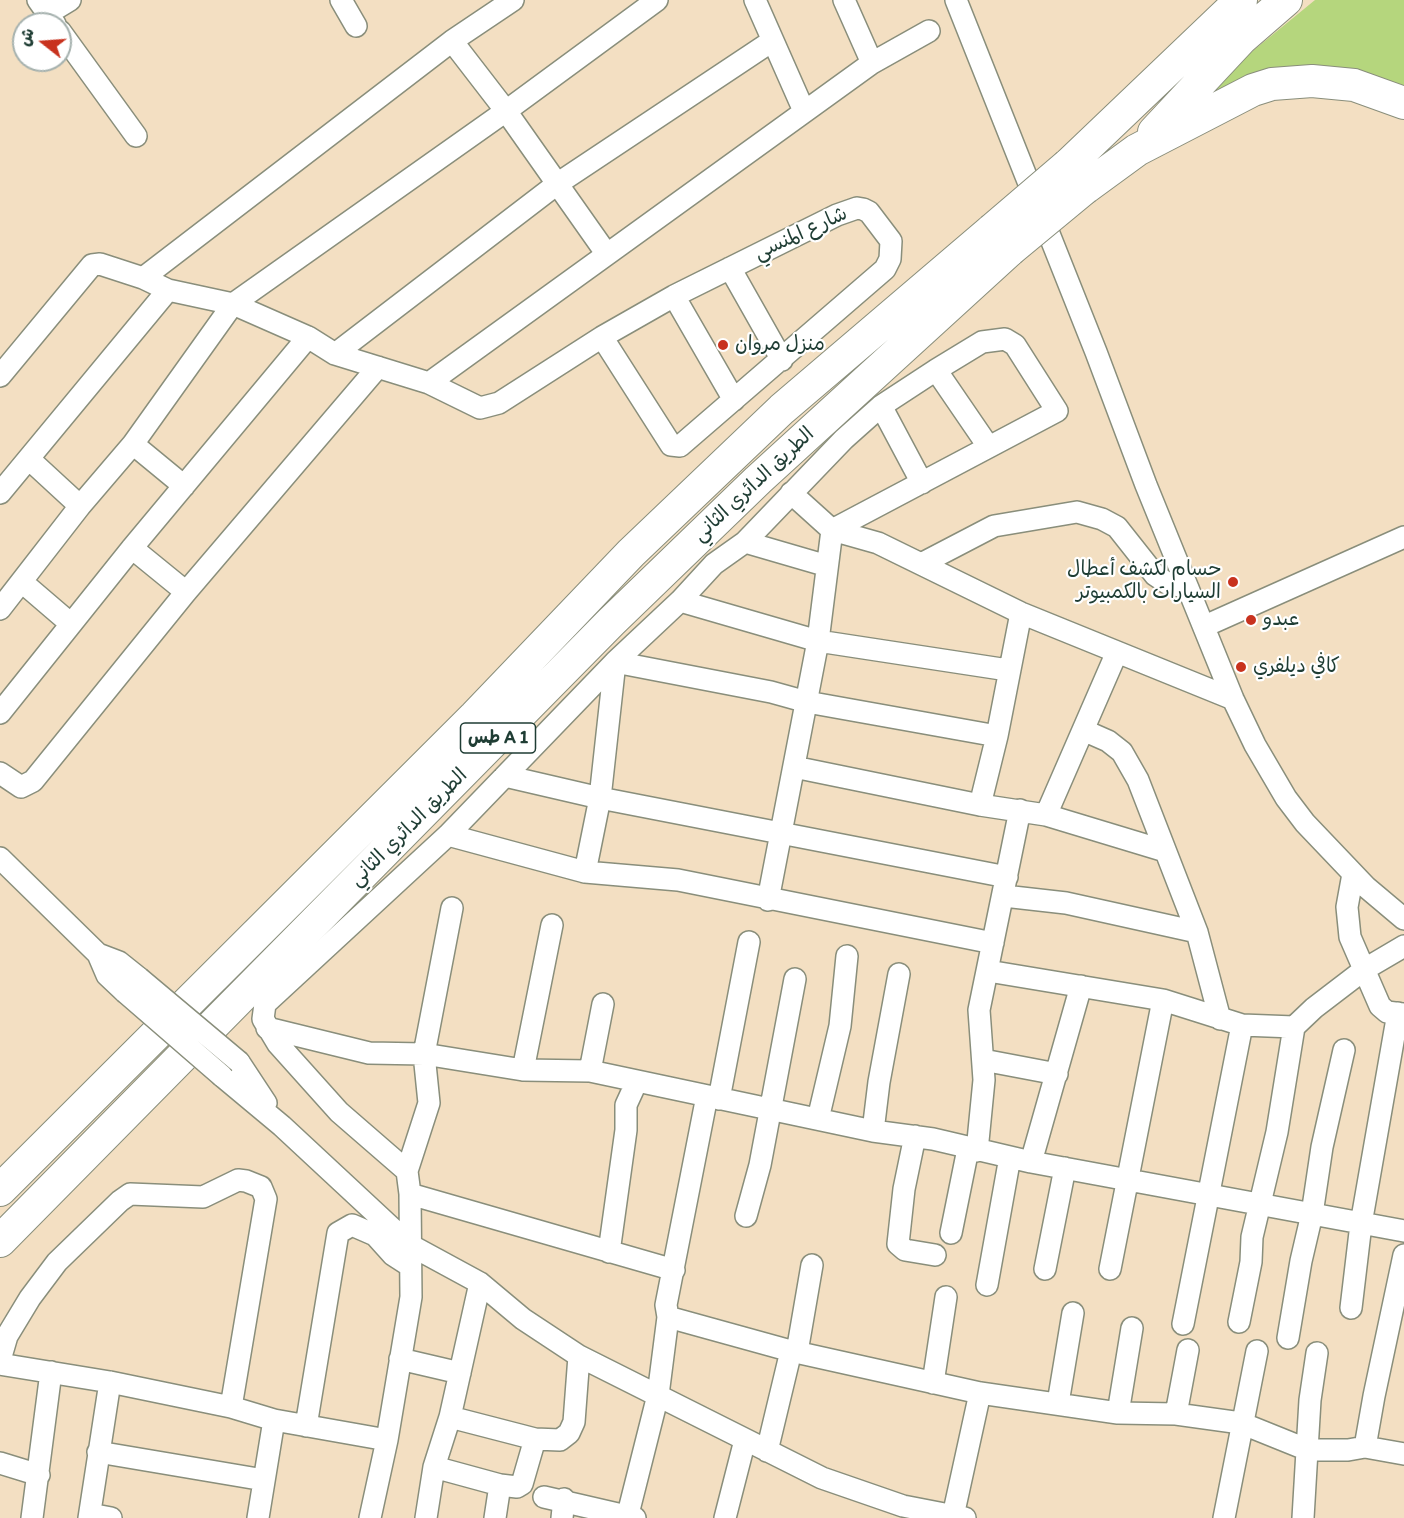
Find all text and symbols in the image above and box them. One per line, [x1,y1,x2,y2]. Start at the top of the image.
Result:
north arrow [12,12,72,72]
text: ش [15,26,38,48]
street label: شارع المنسي [751,202,851,266]
place label: منزل مروان [735,333,825,357]
marker: منزل مروان [716,338,730,352]
street label: الطريق الدائري الثاني [688,423,820,547]
place label: حسام لكشف أعطال السيارات بالكمبيوتر [1067,558,1221,605]
marker: حسام لكشف أعطال السيارات بالكمبيوتر [1226,575,1240,589]
place label: عبدو [1263,608,1299,632]
marker: عبدو [1244,613,1258,627]
place label: كافي ديلفري [1253,655,1340,679]
marker: كافي ديلفري [1234,660,1248,674]
road number: طس A 1 [460,723,536,753]
street label: الطريق الدائري الثاني [345,764,473,892]

